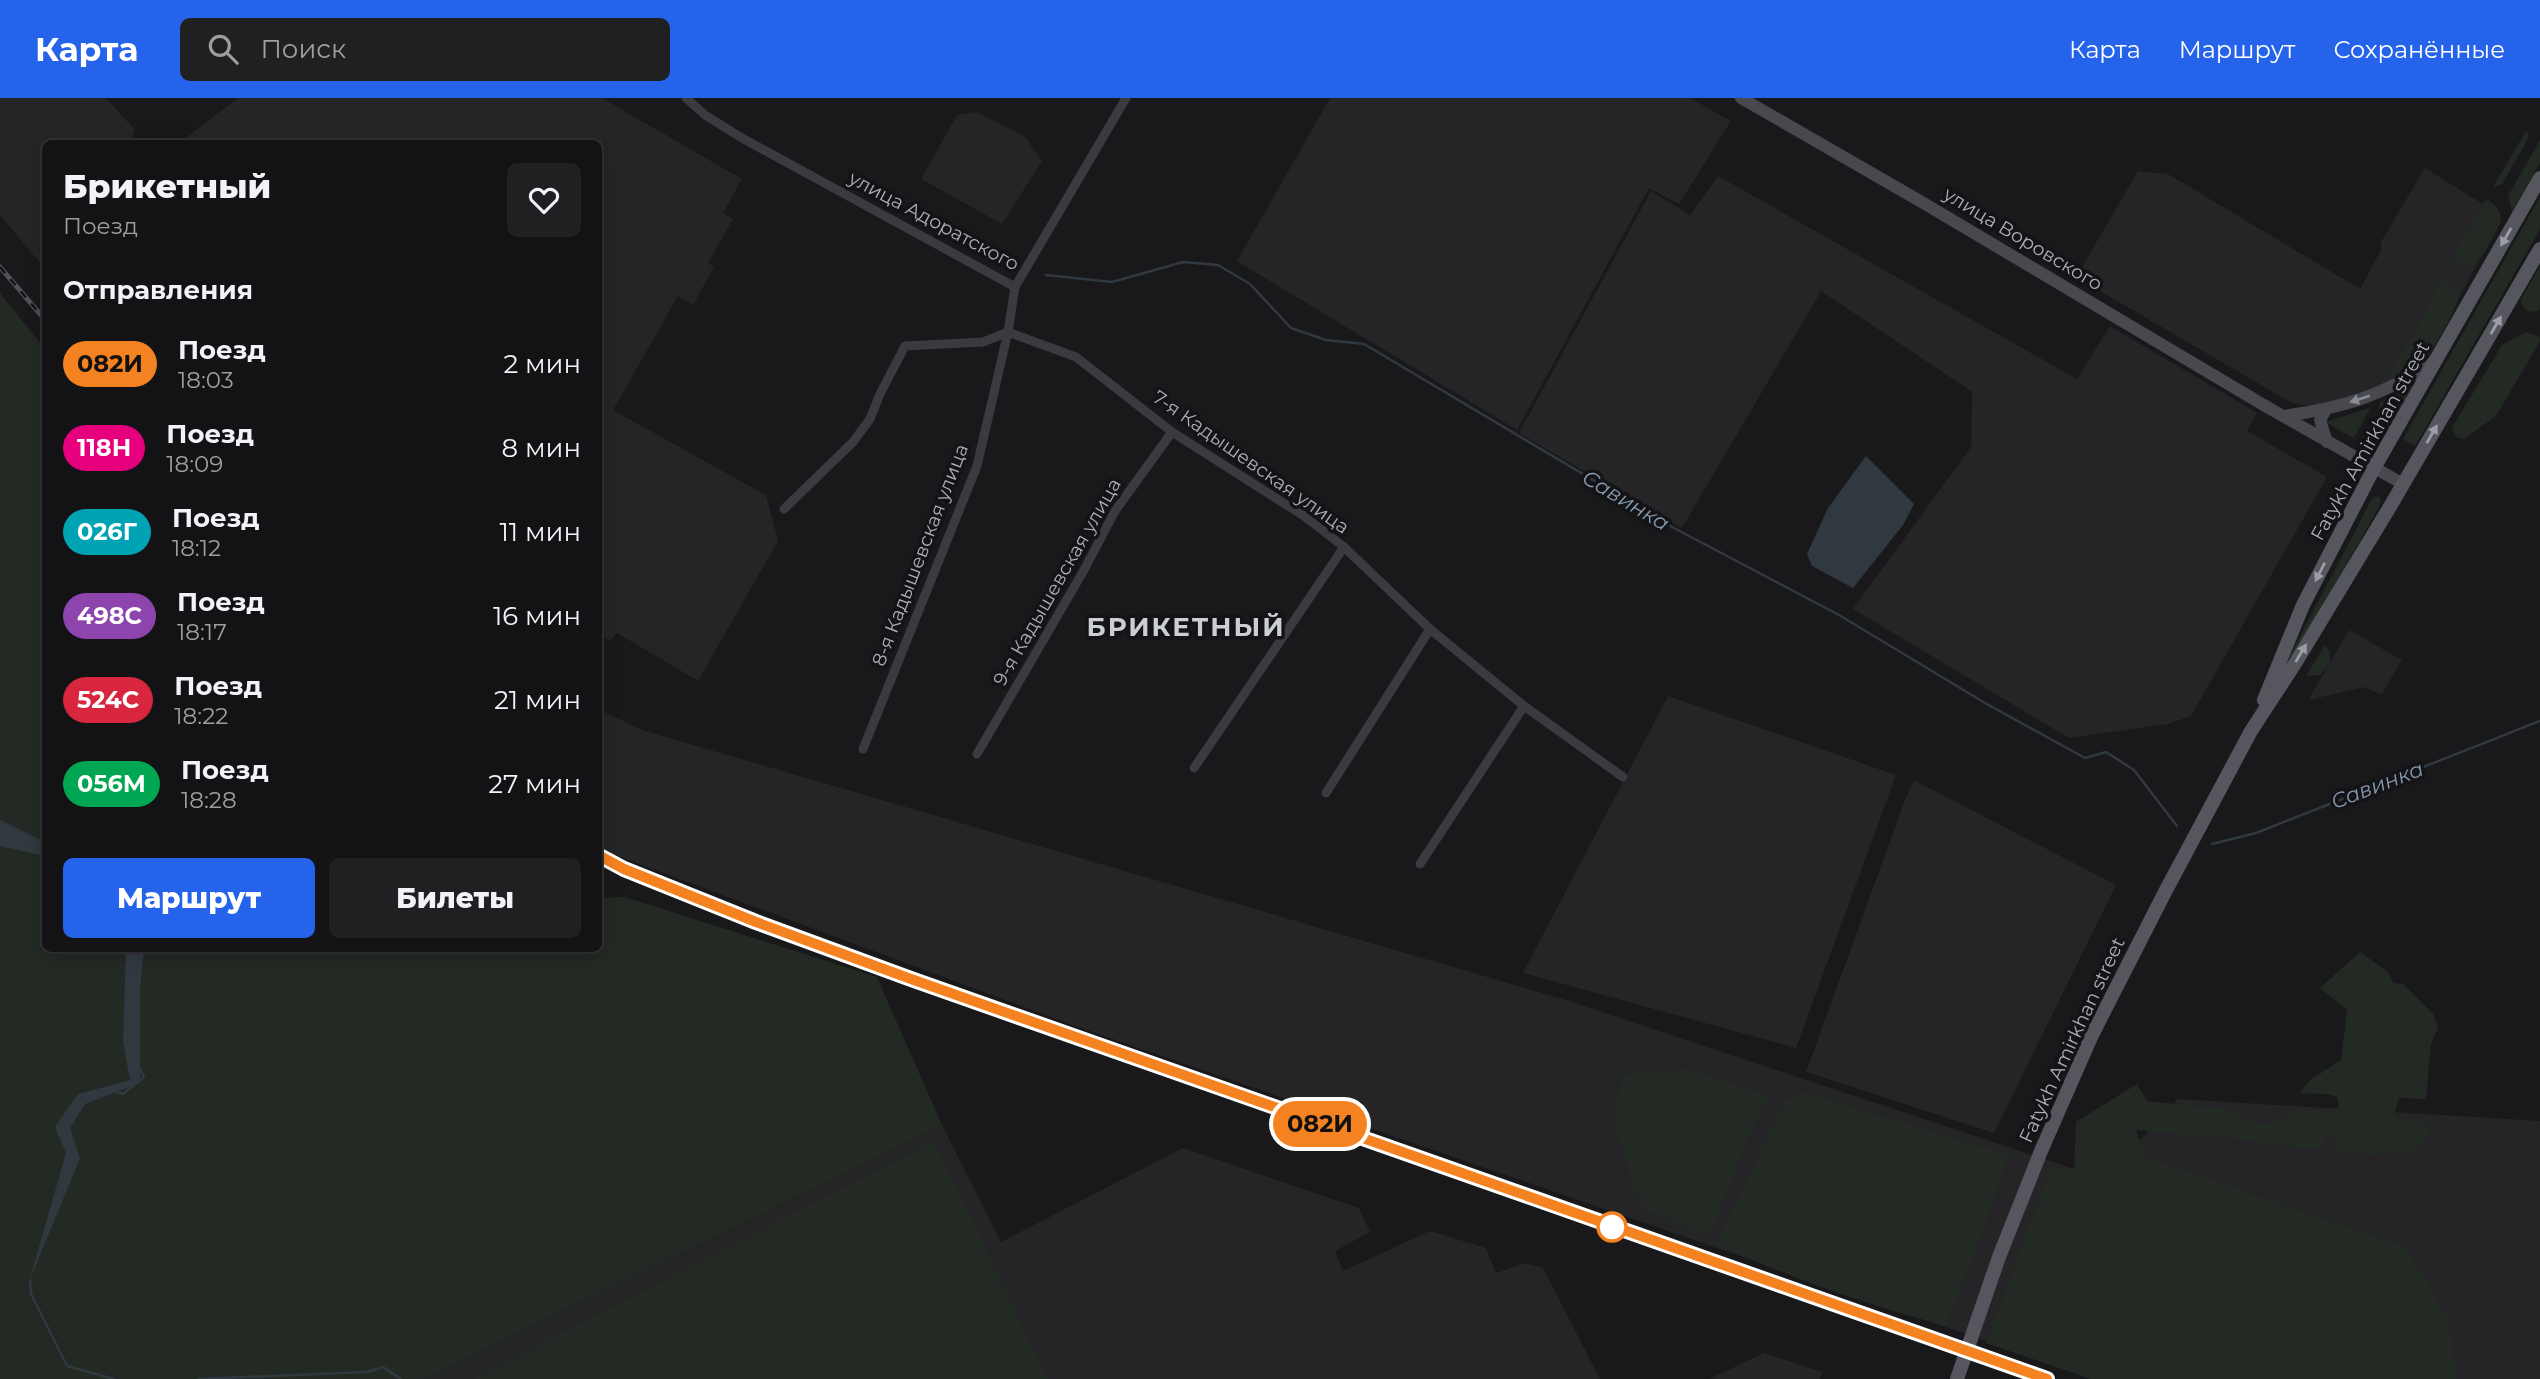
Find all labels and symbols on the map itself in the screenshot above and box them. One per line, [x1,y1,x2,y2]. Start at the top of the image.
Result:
street label: улица Адоратского [844,166,1023,276]
street label: улица Воровского [1938,182,2107,296]
one-way arrow [2500,227,2512,247]
one-way arrow [2490,315,2502,335]
street label: Fatykh Amirkhan street [2306,337,2434,545]
street label: 7-я Кадышевская улица [1148,385,1354,539]
one-way arrow [2350,395,2371,405]
one-way arrow [2426,424,2438,443]
street label: 8-я Кадышевская улица [867,441,973,669]
water label: Савинка [1578,464,1674,536]
street label: 9-я Кадышевская улица [988,474,1126,690]
one-way arrow [2314,562,2326,582]
district label: БРИКЕТНЫЙ [1086,611,1286,643]
one-way arrow [2295,643,2308,662]
water label: Савинка [2327,756,2427,814]
street label: Fatykh Amirkhan street [2014,933,2130,1146]
line badge: 082И [1271,1101,1369,1147]
unlabelled marker [1597,1212,1627,1242]

